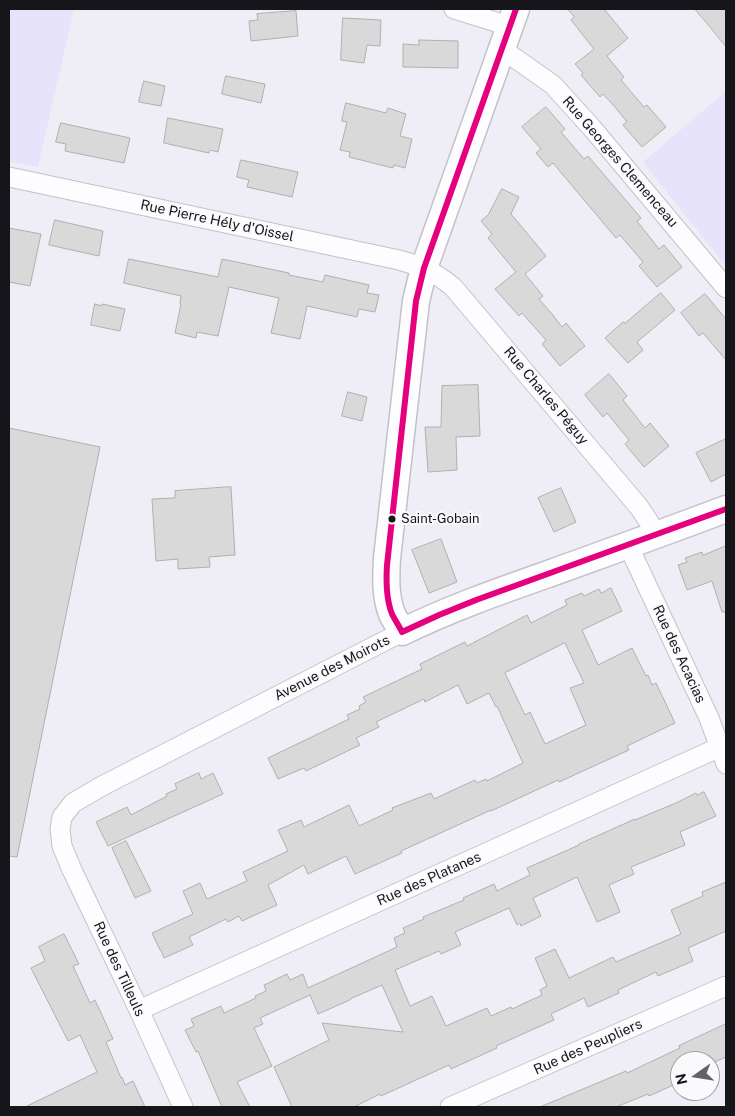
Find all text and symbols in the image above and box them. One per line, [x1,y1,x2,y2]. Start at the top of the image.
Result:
street label: Rue Georges Clemenceau [559,93,681,231]
street label: Rue Pierre Hély d'Oissel [139,197,295,245]
street label: Rue Charles Péguy [500,344,592,448]
place label: Saint-Gobain [401,511,480,527]
marker: Saint-Gobain [387,514,397,524]
street label: Rue des Acacias [649,602,709,706]
street label: Avenue des Moirots [271,632,393,704]
street label: Rue des Platanes [374,848,484,910]
street label: Rue des Tilleuls [90,919,148,1019]
street label: Rue des Peupliers [531,1016,645,1078]
north arrow [670,1051,720,1101]
text: N [672,1072,690,1086]

